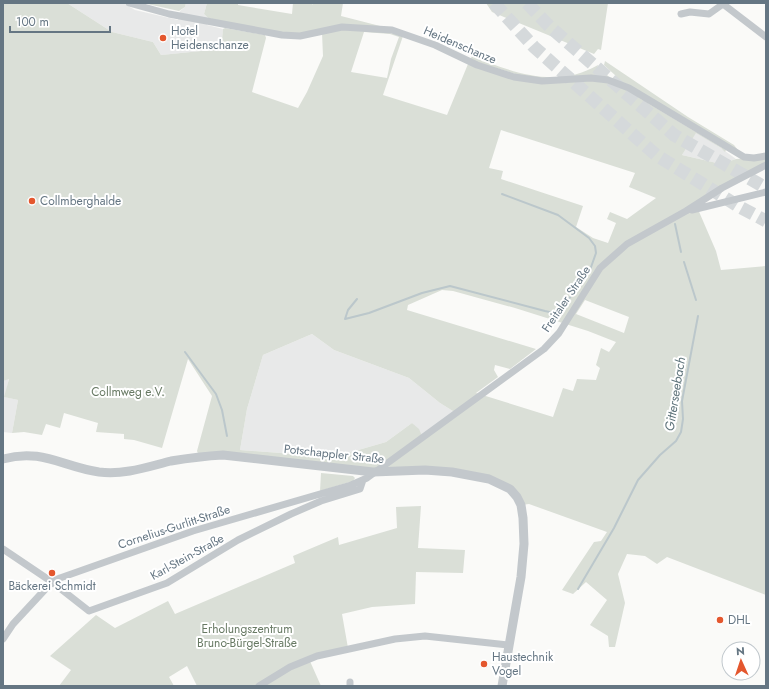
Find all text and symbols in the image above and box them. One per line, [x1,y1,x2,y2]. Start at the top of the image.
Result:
scale bar [10,8,110,34]
text: 100 m [16,13,49,31]
place label: Hotel Heidenschanze [171,22,249,54]
street label: Heidenschanze [421,22,499,68]
marker: Hotel Heidenschanze [158,33,168,43]
place label: Collmberghalde [40,192,121,210]
marker: Collmberghalde [27,196,37,206]
street label: Freitaler Straße [537,262,595,336]
water label: Gitterseebach [660,355,690,433]
park label: Collmweg e.V. [91,383,165,401]
street label: Potschappler Straße [283,440,385,468]
street label: Cornelius-Gurlitt-Straße [116,500,232,554]
street label: Karl-Stein-Straße [147,529,227,585]
marker: Bäckerei Schmidt [47,568,57,578]
place label: Bäckerei Schmidt [8,577,96,595]
place label: DHL [728,611,751,629]
marker: DHL [715,615,725,625]
park label: Erholungszentrum Bruno-Bürgel-Straße [197,620,297,652]
north arrow [721,641,761,681]
text: N [736,643,745,659]
place label: Haustechnik Vogel [492,648,554,680]
marker: Haustechnik Vogel [479,659,489,669]

